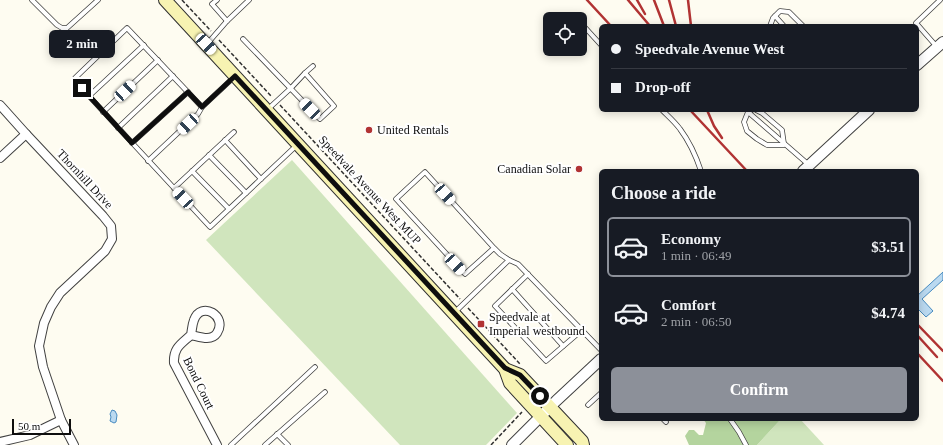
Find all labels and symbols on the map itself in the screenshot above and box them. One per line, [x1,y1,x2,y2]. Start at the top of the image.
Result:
callout: 2 min [49,30,115,58]
car [193,31,219,57]
car [112,78,138,104]
route end [73,79,91,97]
car [297,96,323,122]
car [175,111,201,137]
place label: United Rentals [377,123,449,137]
marker: United Rentals [364,125,374,135]
street label: Speedvale Avenue West MUP [316,133,424,248]
street label: Thornhill Drive [54,147,116,211]
place label: Canadian Solar [497,162,571,176]
marker: Canadian Solar [574,164,584,174]
car [433,181,457,207]
car [170,185,196,211]
car [442,251,468,277]
place label: Speedvale at Imperial westbound [489,310,585,338]
marker: Speedvale at Imperial westbound [476,319,486,329]
street label: Bond Court [180,355,218,412]
route start [531,387,549,405]
scale bar [12,417,71,436]

